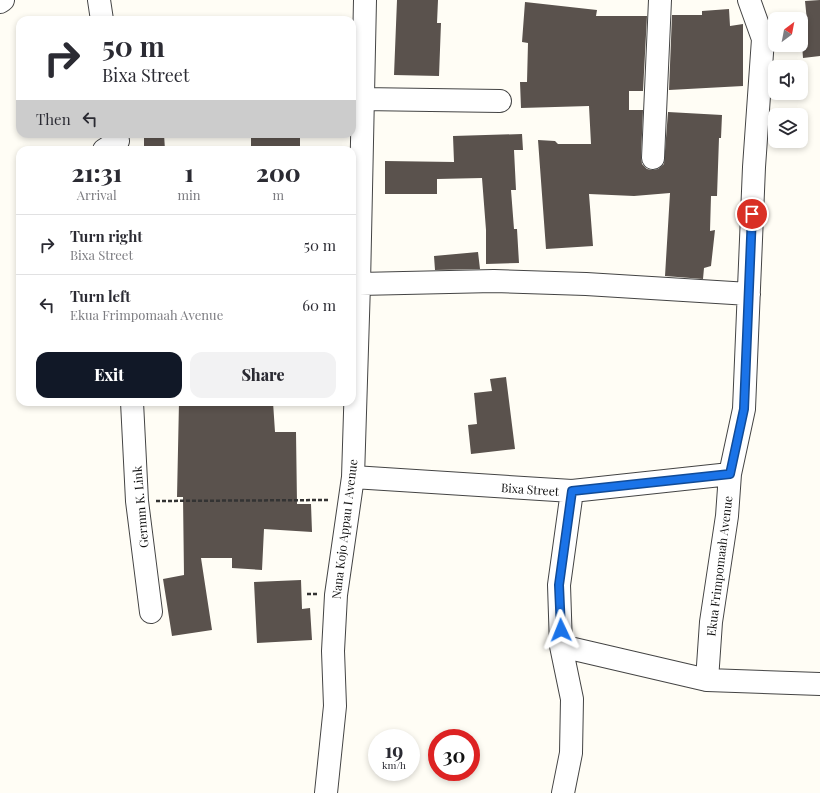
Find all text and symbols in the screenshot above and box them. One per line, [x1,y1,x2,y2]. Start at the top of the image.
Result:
north arrow [768,12,808,52]
map controls [768,12,808,148]
text: 50 m [102,27,165,64]
icon: right [36,32,88,84]
button: sound [768,60,808,100]
text: Bixa Street [102,63,189,87]
icon: left [79,108,101,130]
button: layers [768,108,808,148]
text: Then [36,109,71,129]
text: 21:31 [71,156,122,188]
text: 1 [184,156,194,188]
text: 200 [256,156,301,188]
text: Arrival [77,186,117,203]
text: min [177,186,201,203]
text: m [273,186,284,203]
pin [735,197,769,231]
icon: arrive [741,203,763,225]
text: Turn right [70,226,143,246]
icon: right [36,234,58,256]
text: 50 m [304,235,336,255]
text: Bixa Street [70,246,133,263]
text: Turn left [70,286,131,306]
icon: left [36,294,58,316]
text: 60 m [302,295,336,315]
text: Ekua Frimpomaah Avenue [70,306,223,323]
button: Exit [36,352,182,398]
button: Share [190,352,336,398]
street label: Nana Kojo Appau I Avenue [327,458,361,600]
street label: Germm K. Link [128,465,152,549]
street label: Bixa Street [500,479,560,499]
street label: Ekua Frimpomaah Avenue [702,495,736,637]
position arrow [540,609,582,651]
speed limit sign: 30 [428,729,480,781]
text: 19 [385,736,403,763]
text: km/h [382,758,406,772]

